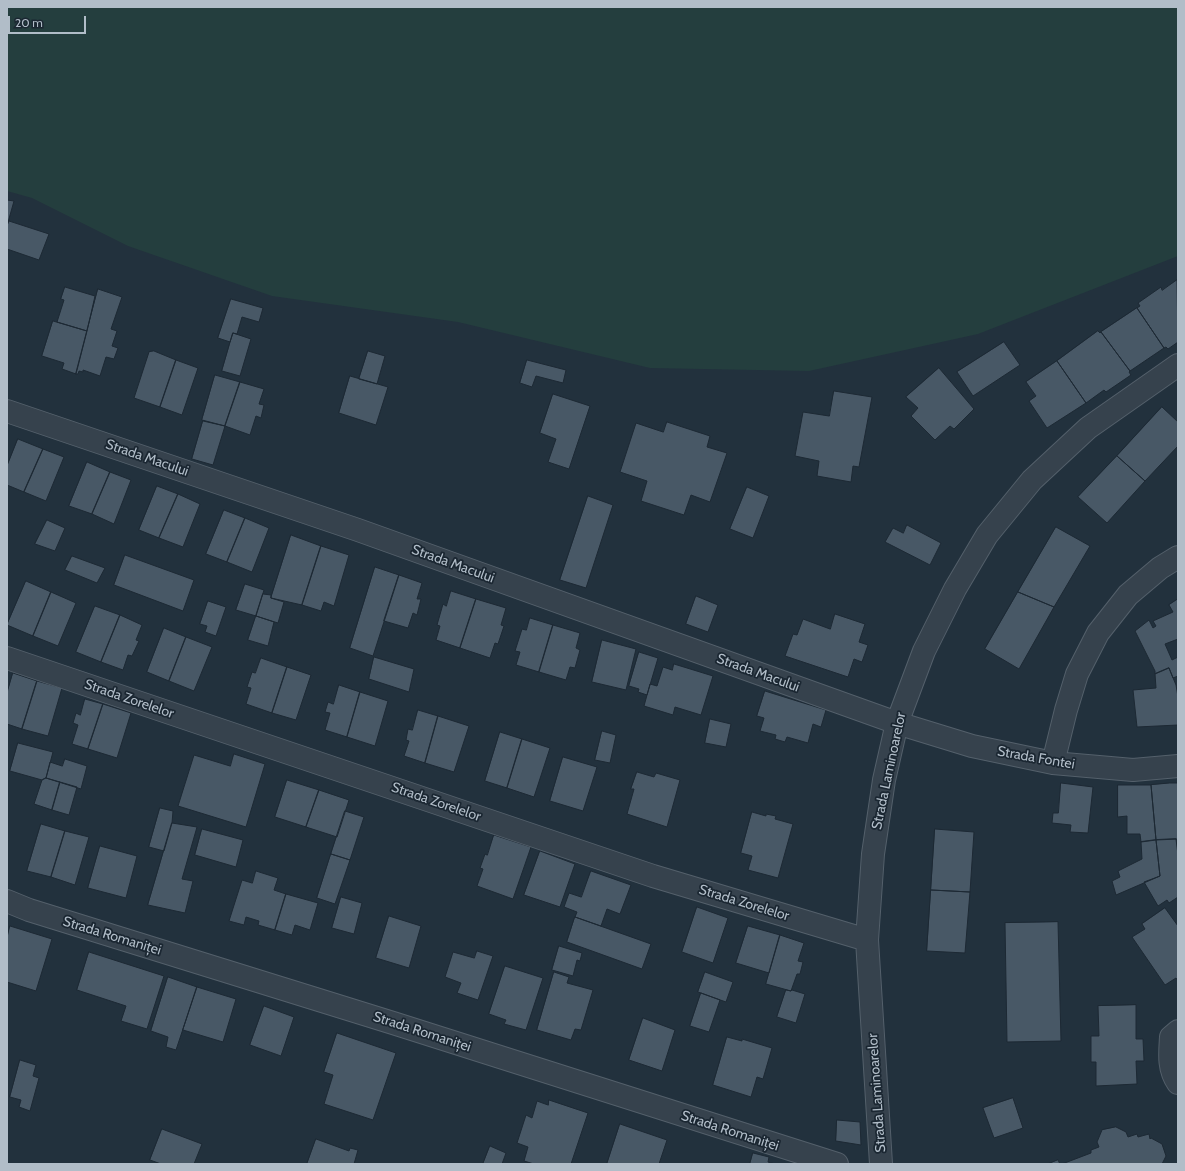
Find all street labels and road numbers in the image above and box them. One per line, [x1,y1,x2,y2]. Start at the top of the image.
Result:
street label: Strada Macului [103,436,191,480]
street label: Strada Macului [409,541,497,587]
street label: Strada Macului [714,650,802,696]
street label: Strada Zorelelor [82,676,176,722]
street label: Strada Laminoarelor [868,711,910,831]
street label: Strada Fontei [996,743,1076,773]
street label: Strada Zorelelor [389,779,483,825]
street label: Strada Zorelelor [697,881,791,925]
street label: Strada Romaniței [61,913,163,959]
street label: Strada Romaniței [371,1008,473,1056]
street label: Strada Laminoarelor [864,1033,890,1153]
street label: Strada Romaniței [679,1107,781,1155]

